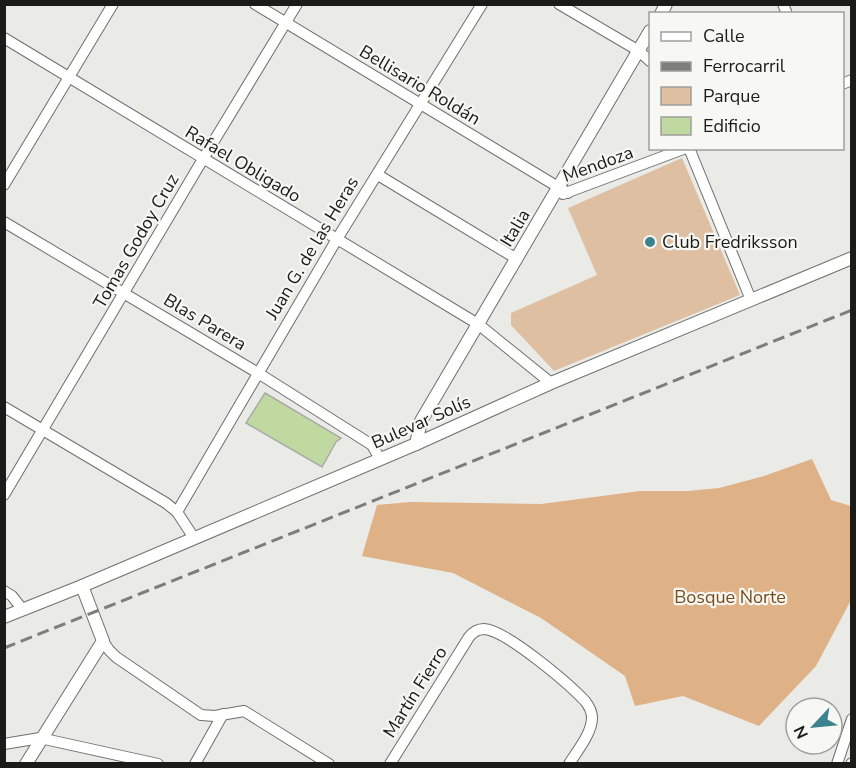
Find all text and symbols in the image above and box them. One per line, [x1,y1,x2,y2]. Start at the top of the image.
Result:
legend [649,12,844,150]
text: Calle [703,24,745,48]
street label: Bellisario Roldán [355,39,485,131]
text: Ferrocarril [703,54,786,78]
text: Parque [703,84,760,108]
text: Edificio [703,114,761,138]
street label: Rafael Obligado [181,120,305,208]
street label: Mendoza [559,140,637,188]
street label: Tomas Godoy Cruz [88,169,184,313]
street label: Juan G. de las Heras [259,172,364,325]
street label: Italia [495,205,535,251]
place label: Club Fredriksson [662,230,798,254]
marker: Club Fredriksson [643,235,657,249]
street label: Blas Parera [159,288,251,356]
street label: Bulevar Solís [368,389,474,455]
park label: Bosque Norte [674,585,786,609]
street label: Martín Fierro [377,642,453,742]
north arrow [784,696,844,756]
text: N [789,722,814,742]

